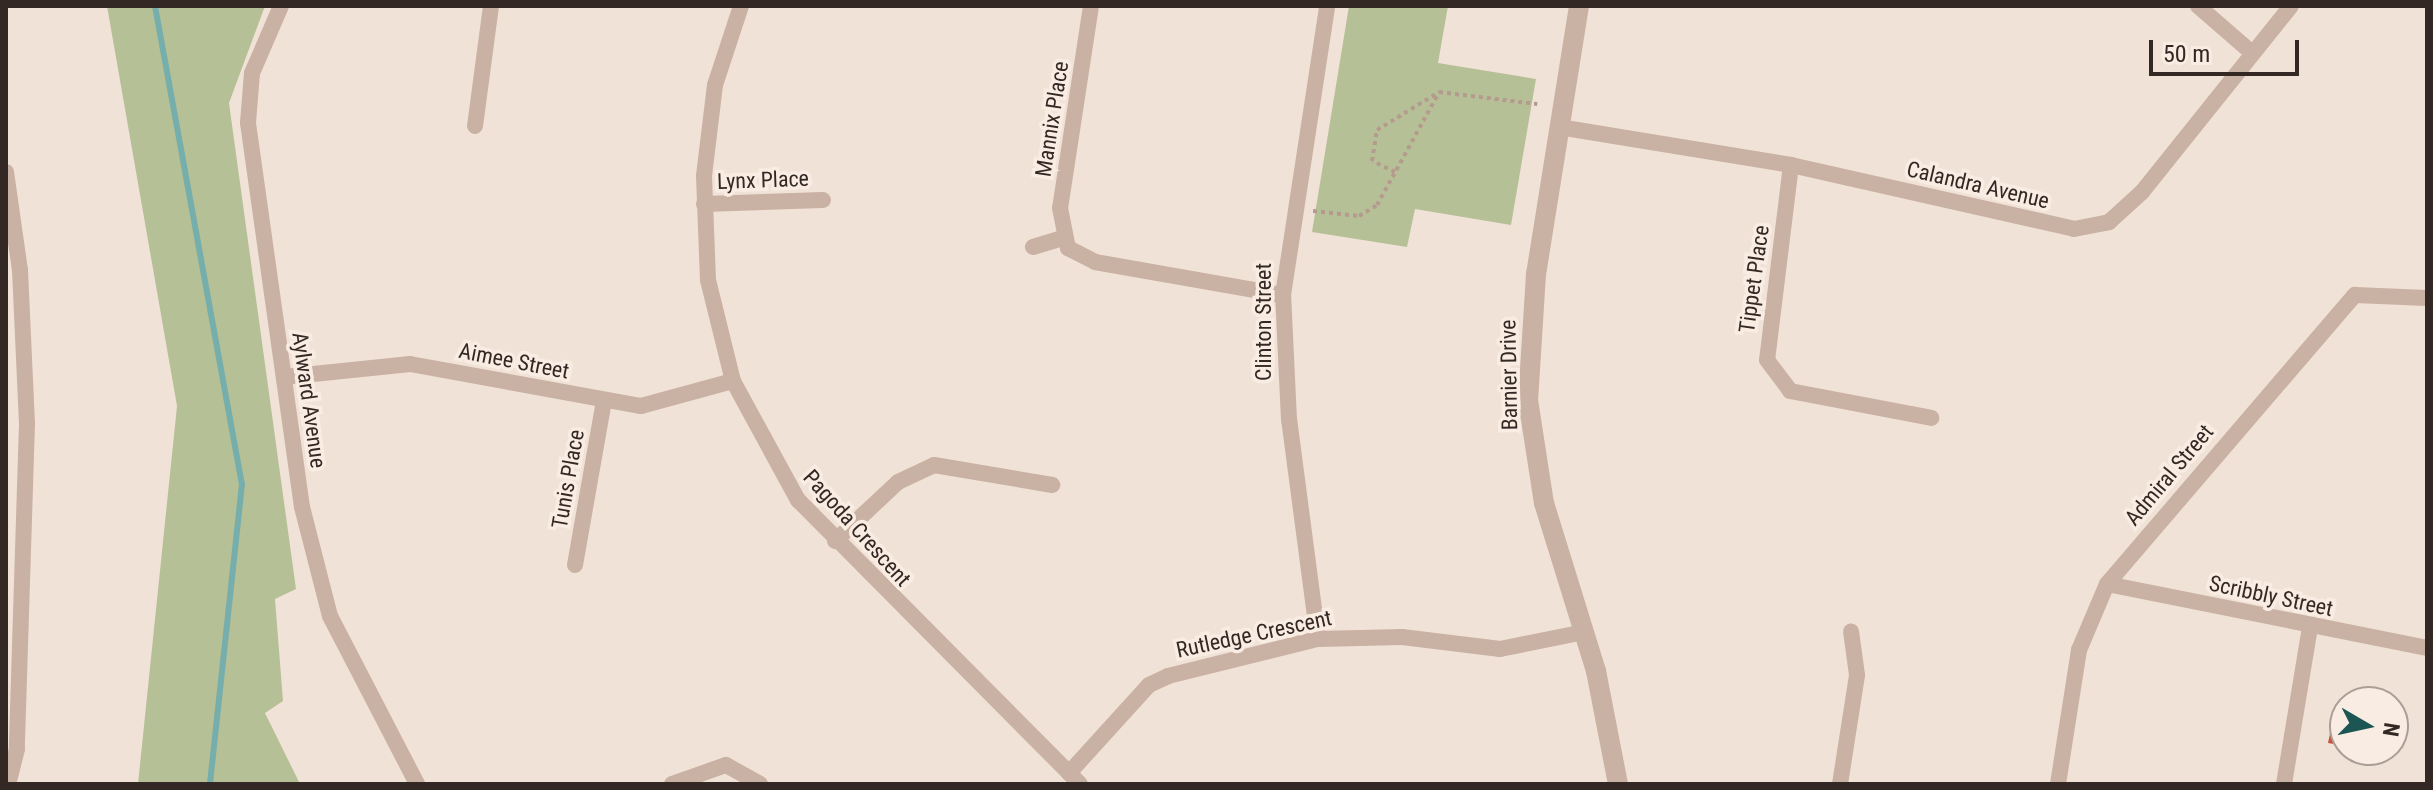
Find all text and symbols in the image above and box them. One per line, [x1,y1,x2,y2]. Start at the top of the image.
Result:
scale bar [2153,24,2303,74]
text: 50 m [2163,40,2210,68]
street label: Mannix Place [1030,59,1074,179]
street label: Calandra Avenue [1904,156,2052,214]
street label: Lynx Place [717,165,809,195]
street label: Tippet Place [1733,224,1775,334]
street label: Clinton Street [1251,263,1277,381]
street label: Barnier Drive [1495,319,1523,431]
street label: Aylward Avenue [286,330,332,470]
street label: Aimee Street [457,337,571,385]
street label: Admiral Street [2119,419,2219,531]
street label: Tunis Place [546,427,590,531]
street label: Pagoda Crescent [798,464,916,592]
street label: Scribbly Street [2207,570,2335,622]
street label: Rutledge Crescent [1174,605,1334,663]
north arrow [2329,686,2409,766]
text: N [2378,721,2405,738]

